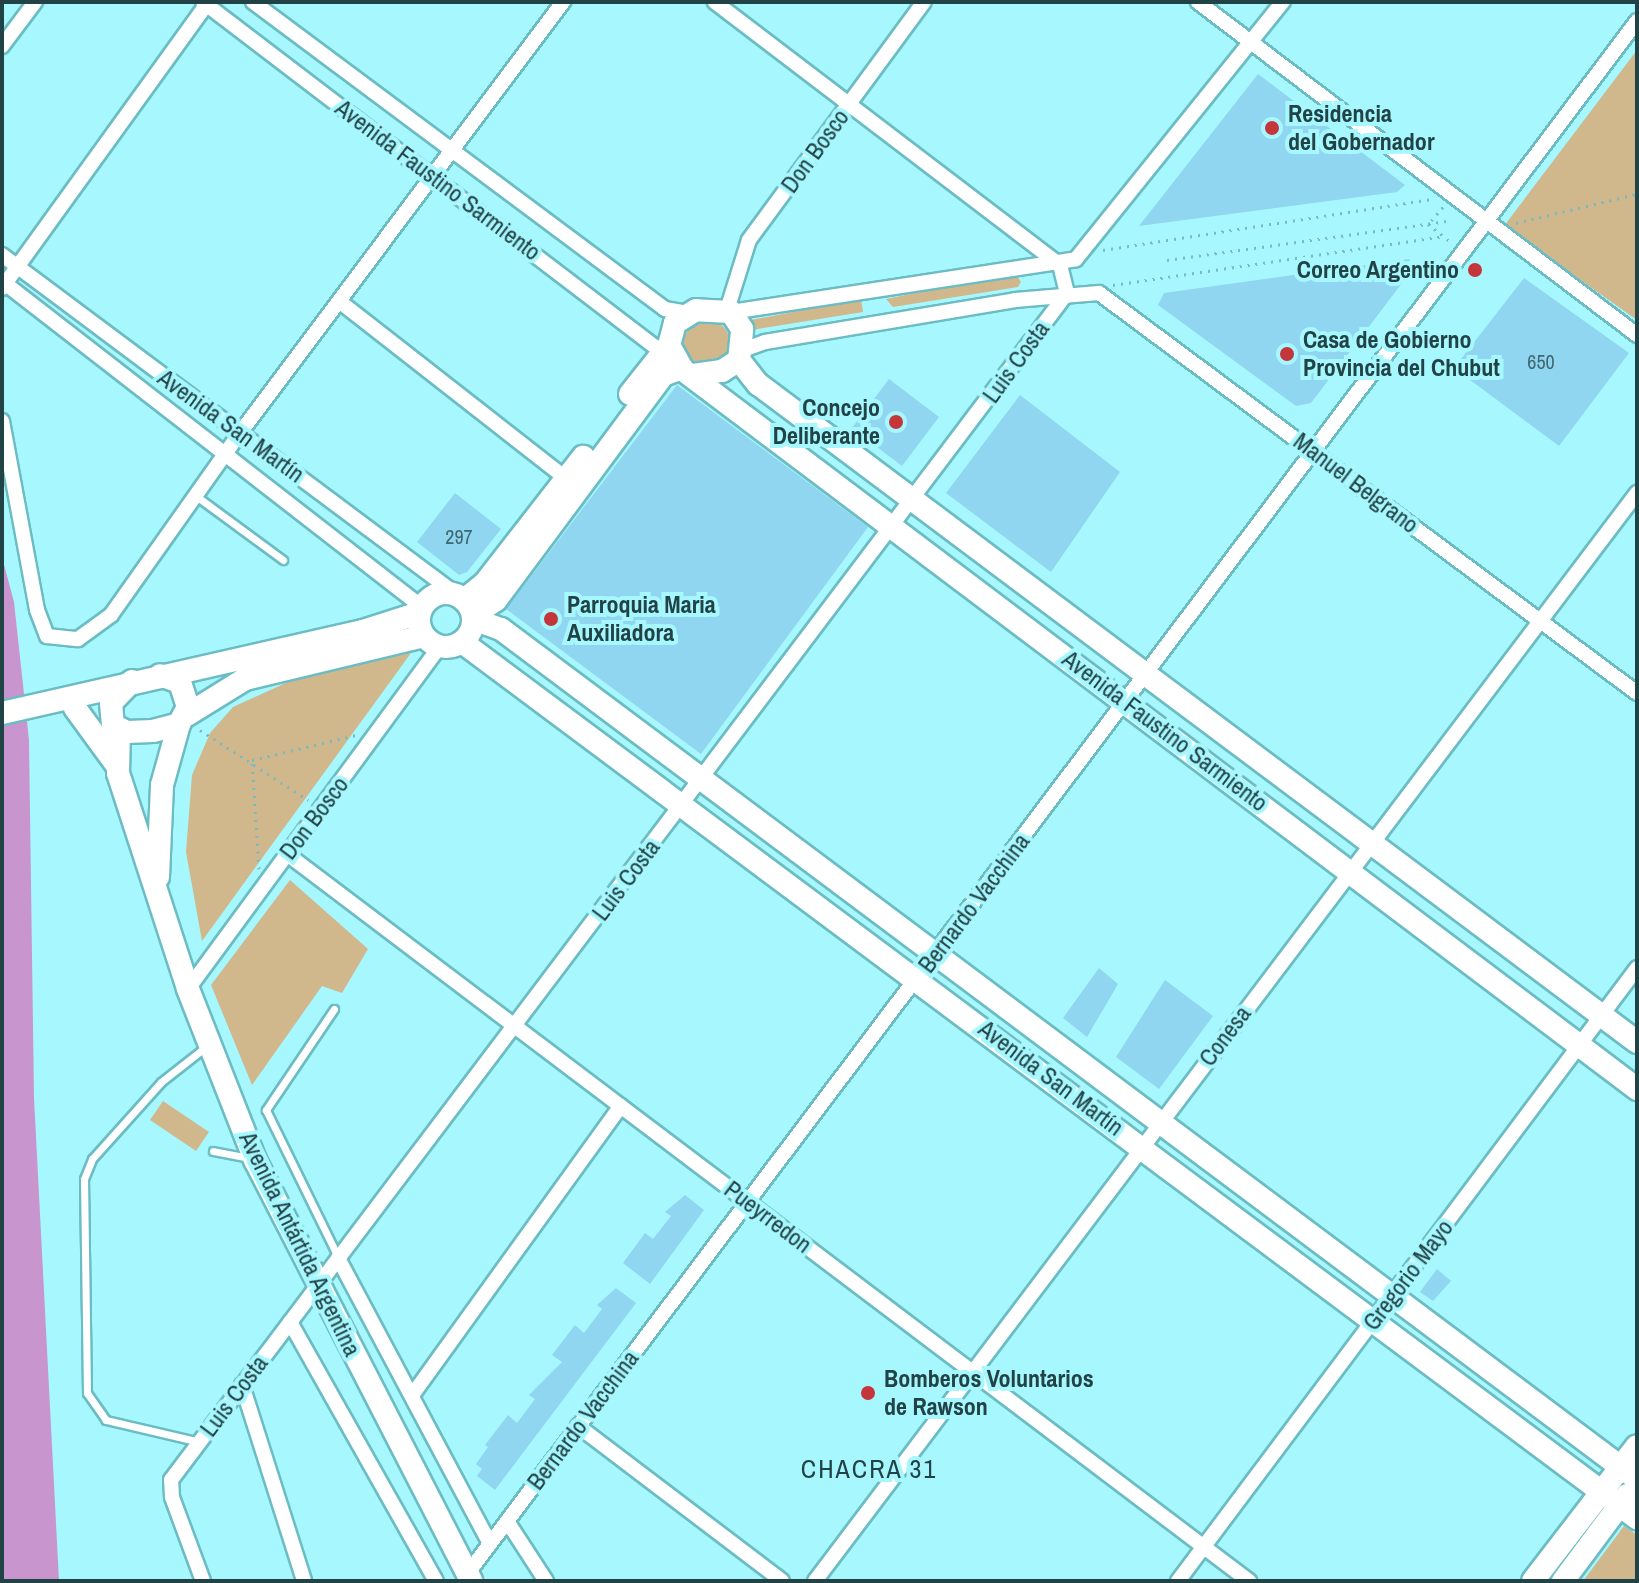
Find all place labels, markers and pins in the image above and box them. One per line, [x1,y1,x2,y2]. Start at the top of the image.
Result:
place label: Residencia del Gobernador [1288,100,1435,156]
marker: Residencia del Gobernador [1263,119,1281,137]
place label: Correo Argentino [1296,256,1459,284]
marker: Correo Argentino [1466,261,1484,279]
place label: Casa de Gobierno Provincia del Chubut [1303,326,1500,382]
marker: Casa de Gobierno Provincia del Chubut [1278,345,1296,363]
place label: Concejo Deliberante [773,394,880,450]
marker: Concejo Deliberante [887,413,905,431]
place label: Parroquia Maria Auxiliadora [567,591,716,647]
marker: Parroquia Maria Auxiliadora [542,610,560,628]
place label: Bomberos Voluntarios de Rawson [884,1365,1094,1421]
marker: Bomberos Voluntarios de Rawson [859,1384,877,1402]

